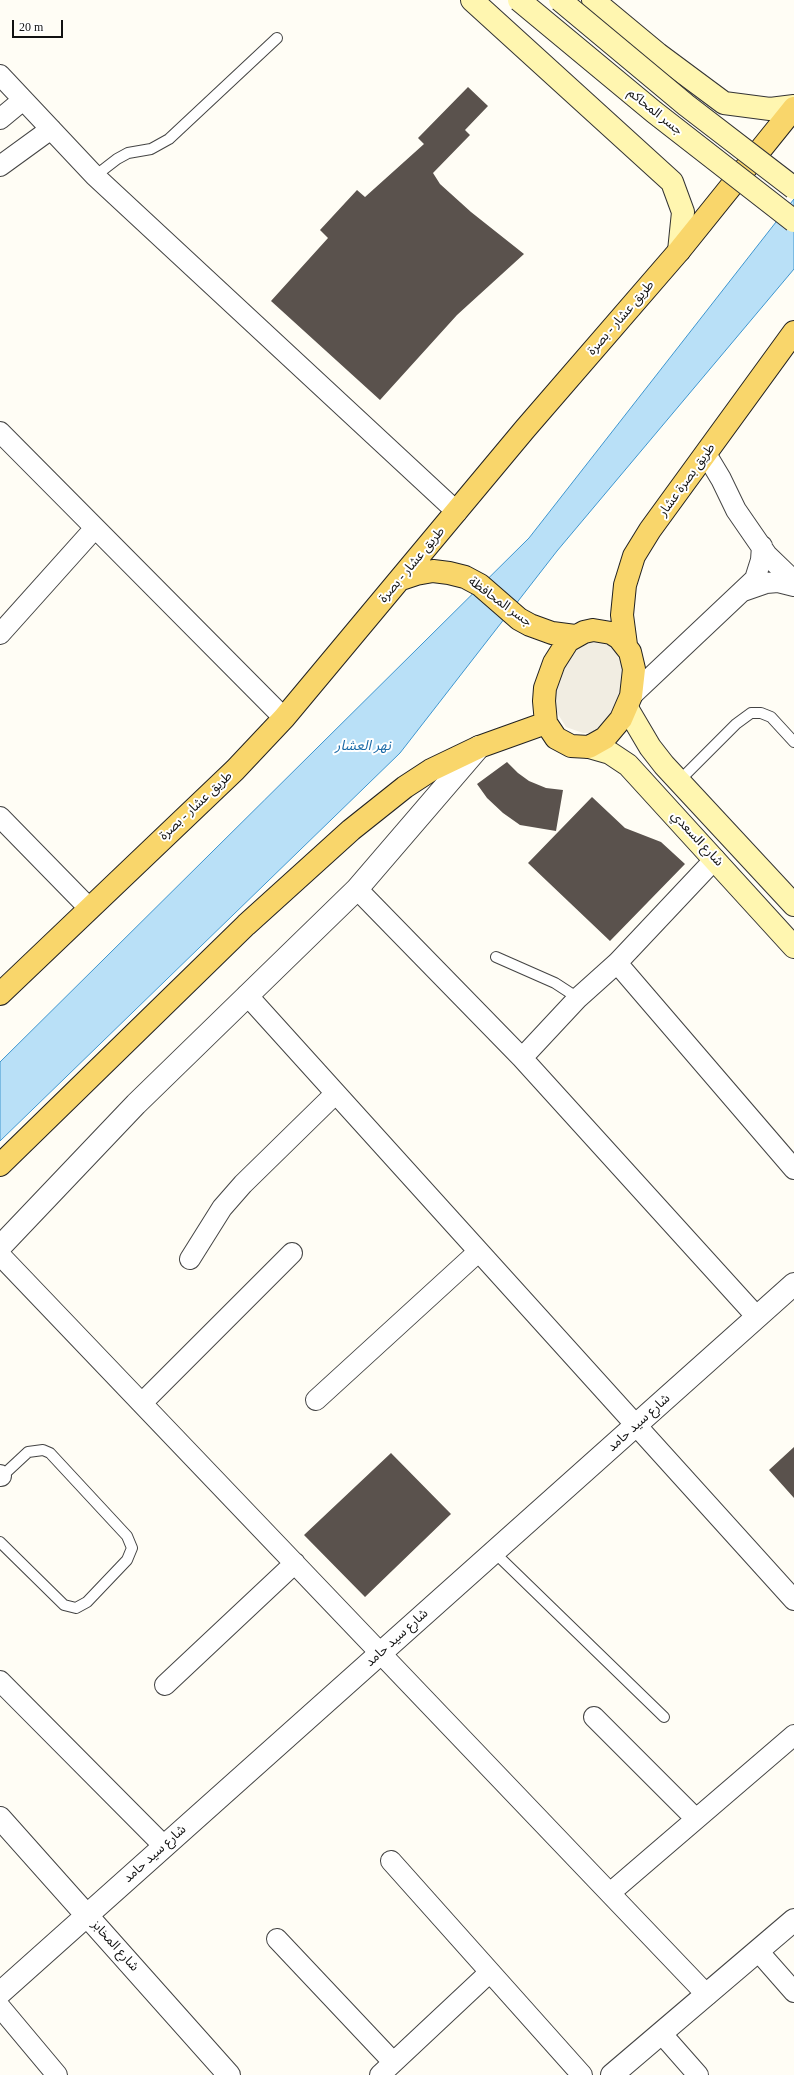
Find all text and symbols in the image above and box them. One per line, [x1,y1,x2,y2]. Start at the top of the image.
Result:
scale bar [14,12,65,38]
text: 20 m [19,20,43,34]
street label: جسر المحاكم [625,85,685,139]
street label: طريق عشار - بصرة [584,277,658,359]
street label: طريق بصرة عشار [655,440,719,520]
street label: طريق عشار - بصرة [376,524,448,606]
street label: جسر المحافظة [465,574,535,630]
water label: نهر العشار [335,738,391,754]
street label: طريق عشار - بصرة [156,768,236,844]
street label: شارع السعدي [668,808,726,870]
street label: شارع سيد حامد [604,1391,674,1455]
street label: شارع سيد حامد [362,1606,432,1670]
street label: شارع سيد حامد [120,1822,190,1886]
street label: شارع المخابز [88,1917,142,1975]

